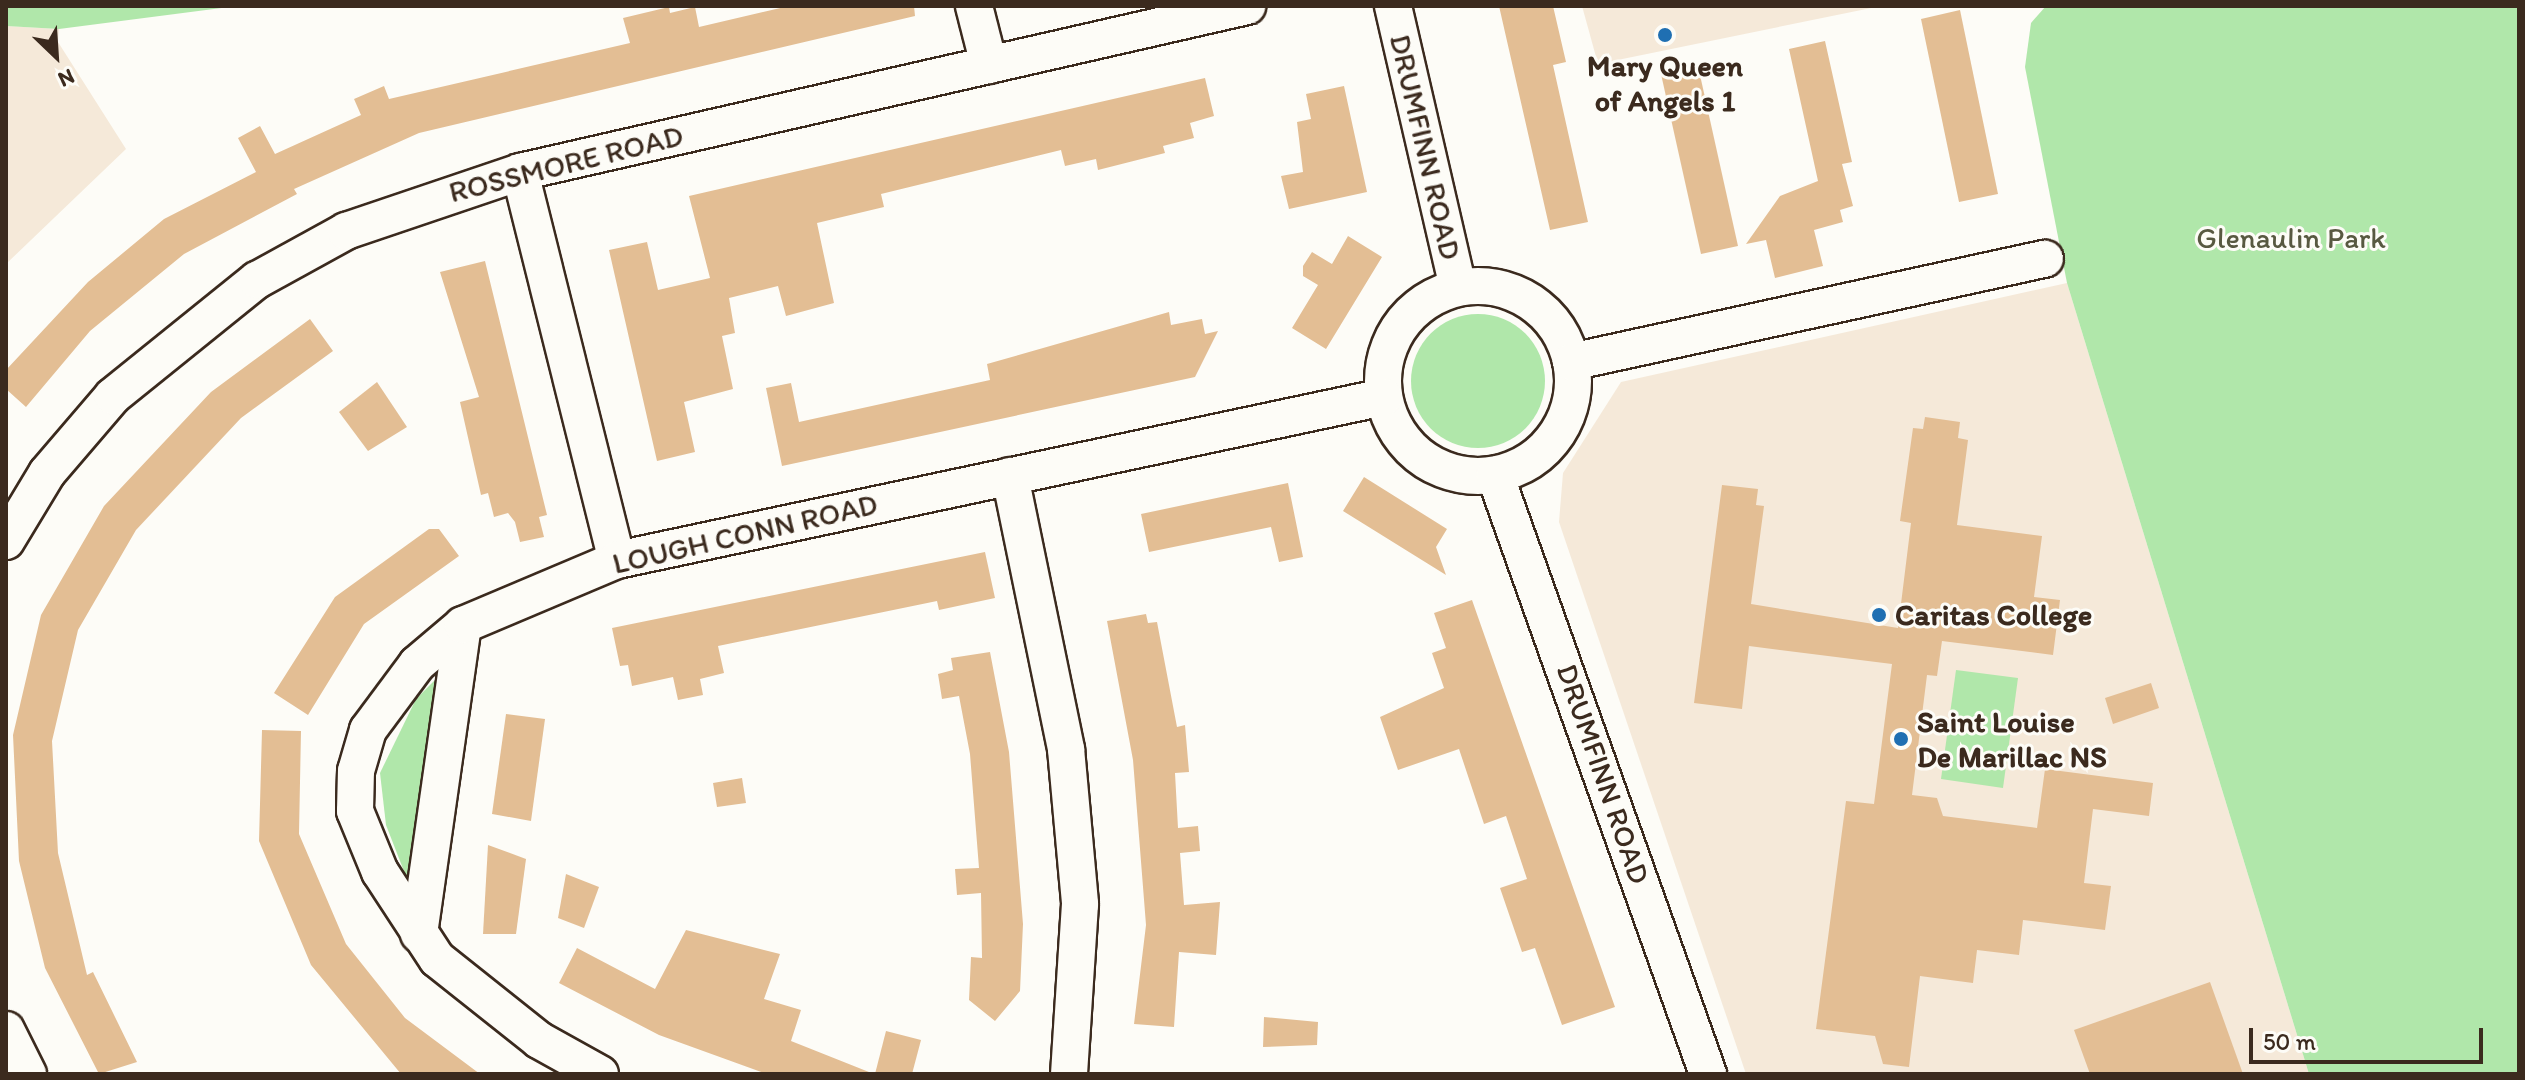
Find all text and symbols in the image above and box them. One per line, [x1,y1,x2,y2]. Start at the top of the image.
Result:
north arrow [16,16,96,96]
marker: Mary Queen of Angels 1 [1656,26,1674,44]
street label: DRUMFINN ROAD [1382,31,1468,263]
place label: Mary Queen of Angels 1 [1587,48,1743,118]
text: N [54,63,79,94]
street label: ROSSMORE ROAD [446,118,686,210]
park label: Glenaulin Park [2196,220,2386,256]
street label: LOUGH CONN ROAD [609,486,881,582]
place label: Caritas College [1895,597,2092,633]
marker: Caritas College [1870,606,1888,624]
street label: DRUMFINN ROAD [1548,659,1658,889]
place label: Saint Louise De Marillac NS [1917,704,2107,774]
marker: Saint Louise De Marillac NS [1892,730,1910,748]
scale bar [2253,1012,2487,1062]
text: 50 m [2263,1027,2316,1056]

